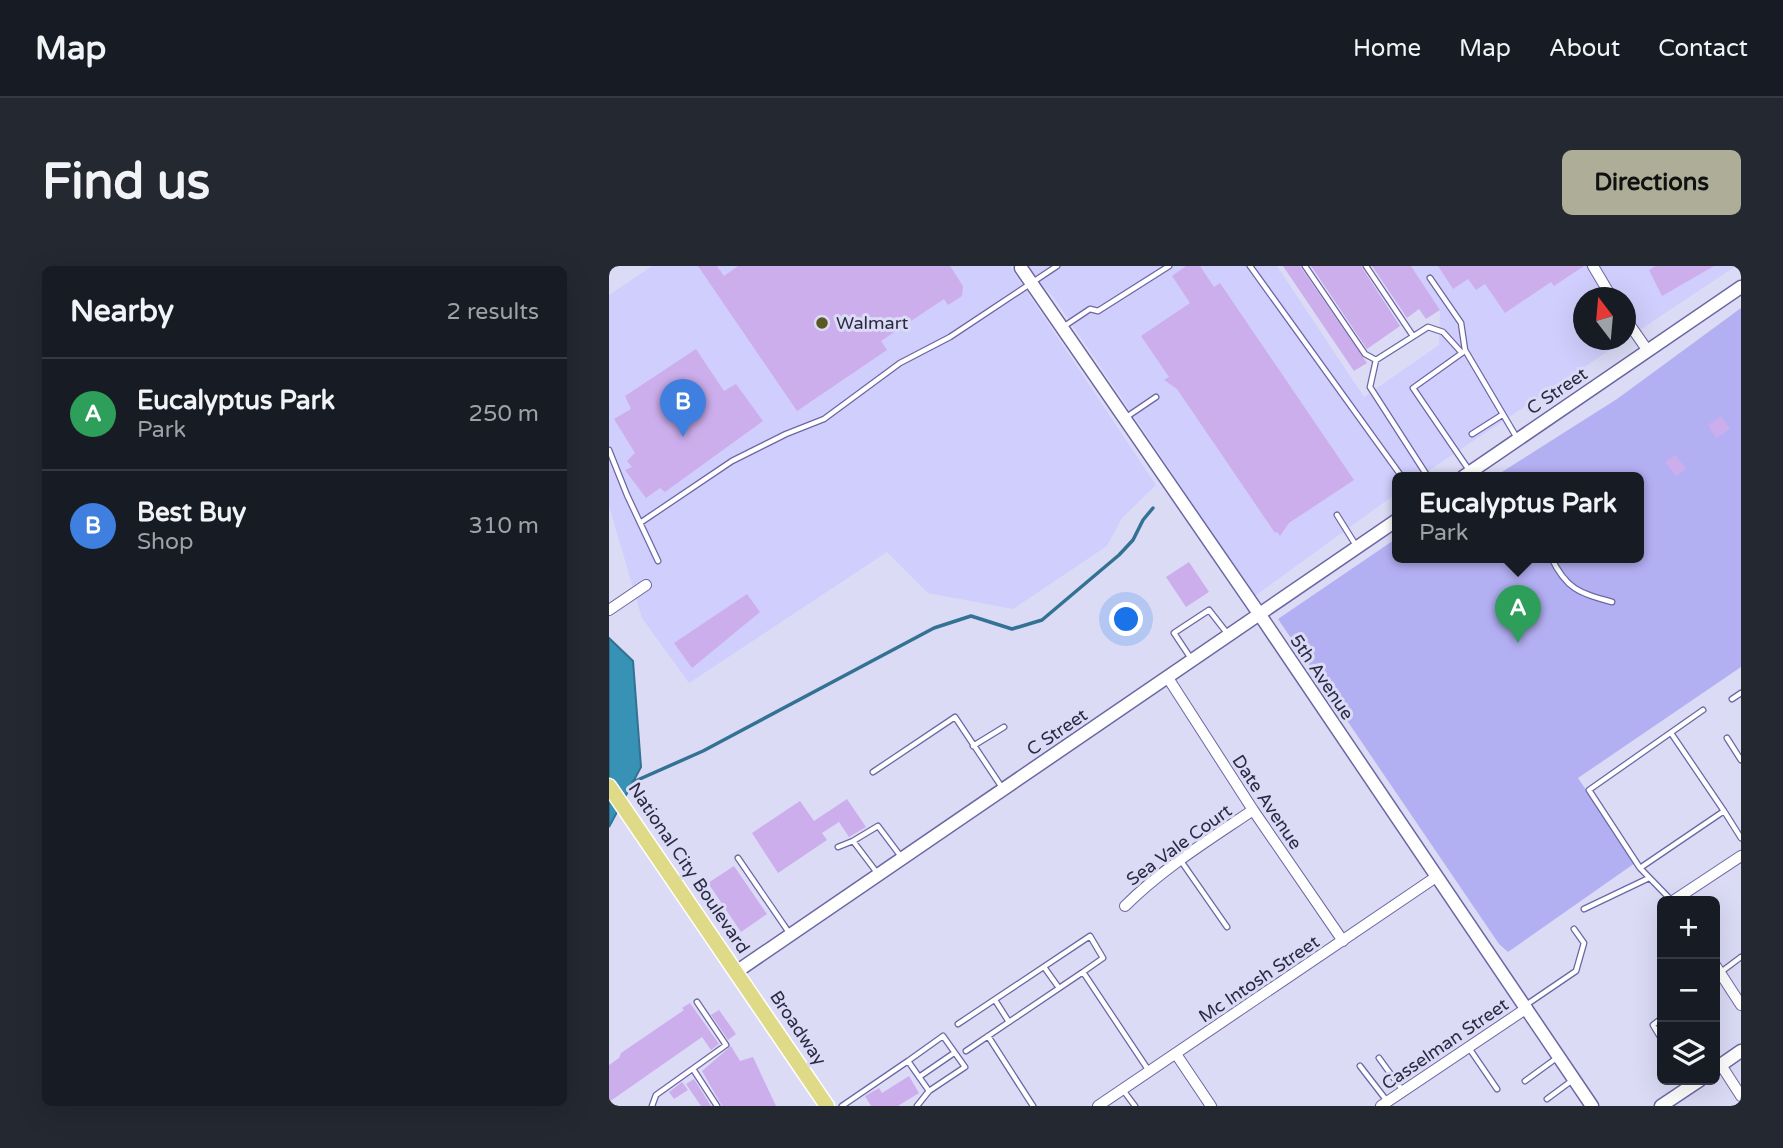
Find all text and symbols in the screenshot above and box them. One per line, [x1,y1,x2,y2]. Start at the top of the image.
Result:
text: Map [35,29,106,68]
text: Home [1353,34,1421,63]
text: Map [1459,34,1511,63]
text: About [1549,34,1620,63]
text: Contact [1658,34,1748,63]
button: Directions [1562,150,1741,215]
text: Find us [42,153,210,212]
north arrow [1573,287,1636,350]
text: Nearby [70,293,174,330]
text: 2 results [446,298,539,326]
place label: Walmart [836,312,909,334]
marker: Walmart [814,315,830,331]
street label: C Street [1522,363,1592,419]
pin: B [660,379,706,437]
text: Eucalyptus Park [137,385,335,416]
text: A [84,400,102,428]
text: 250 m [469,400,539,428]
text: Park [137,416,186,444]
popup [1392,472,1644,563]
text: Eucalyptus Park [1419,488,1617,519]
text: Best Buy [137,497,246,528]
text: B [85,512,101,540]
text: 310 m [469,512,539,540]
text: Park [1419,519,1468,547]
text: Shop [137,528,194,556]
pin: A [1495,585,1541,643]
your location [1109,602,1143,636]
street label: 5th Avenue [1285,630,1359,724]
street label: C Street [1022,704,1092,760]
street label: Date Avenue [1227,751,1307,853]
street label: National City Boulevard [624,778,754,958]
street label: Sea Vale Court [1122,799,1236,891]
map controls [1657,896,1720,1085]
button: + [1657,896,1720,959]
street label: Mc Intosh Street [1195,931,1324,1027]
button: − [1657,959,1720,1022]
street label: Broadway [765,987,831,1070]
street label: Casselman Street [1377,993,1513,1095]
button: layers [1657,1022,1720,1085]

